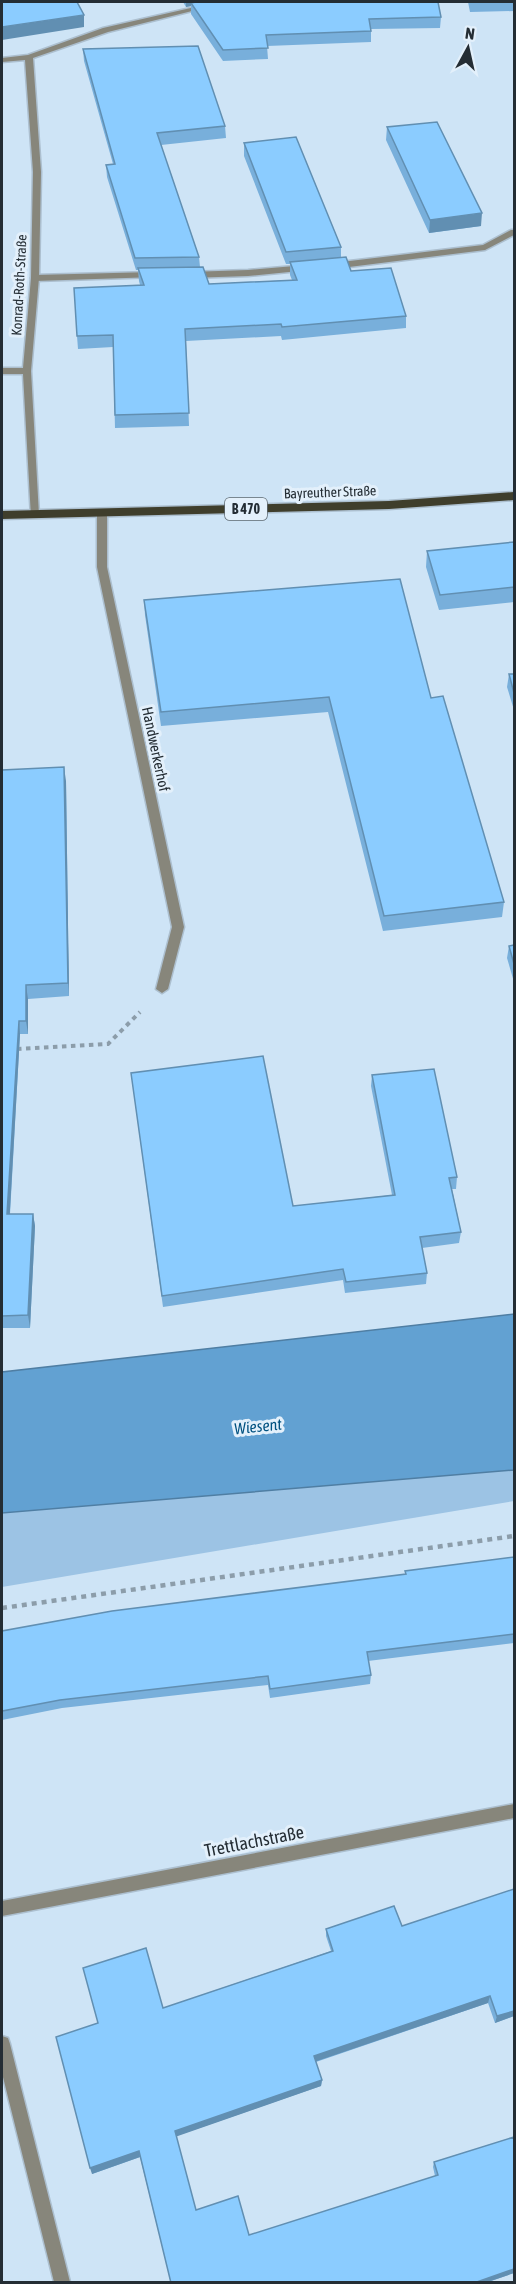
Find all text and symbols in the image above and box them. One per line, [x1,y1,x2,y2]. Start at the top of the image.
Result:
north arrow [438,18,498,78]
text: N [464,24,476,43]
street label: Konrad-Roth-Straße [8,234,30,336]
street label: Bayreuther Straße [283,482,377,502]
road number: B 470 [225,498,267,520]
street label: Handwerkerhof [139,705,173,793]
water label: Wiesent [233,1415,283,1437]
street label: Trettlachstraße [203,1821,305,1861]

